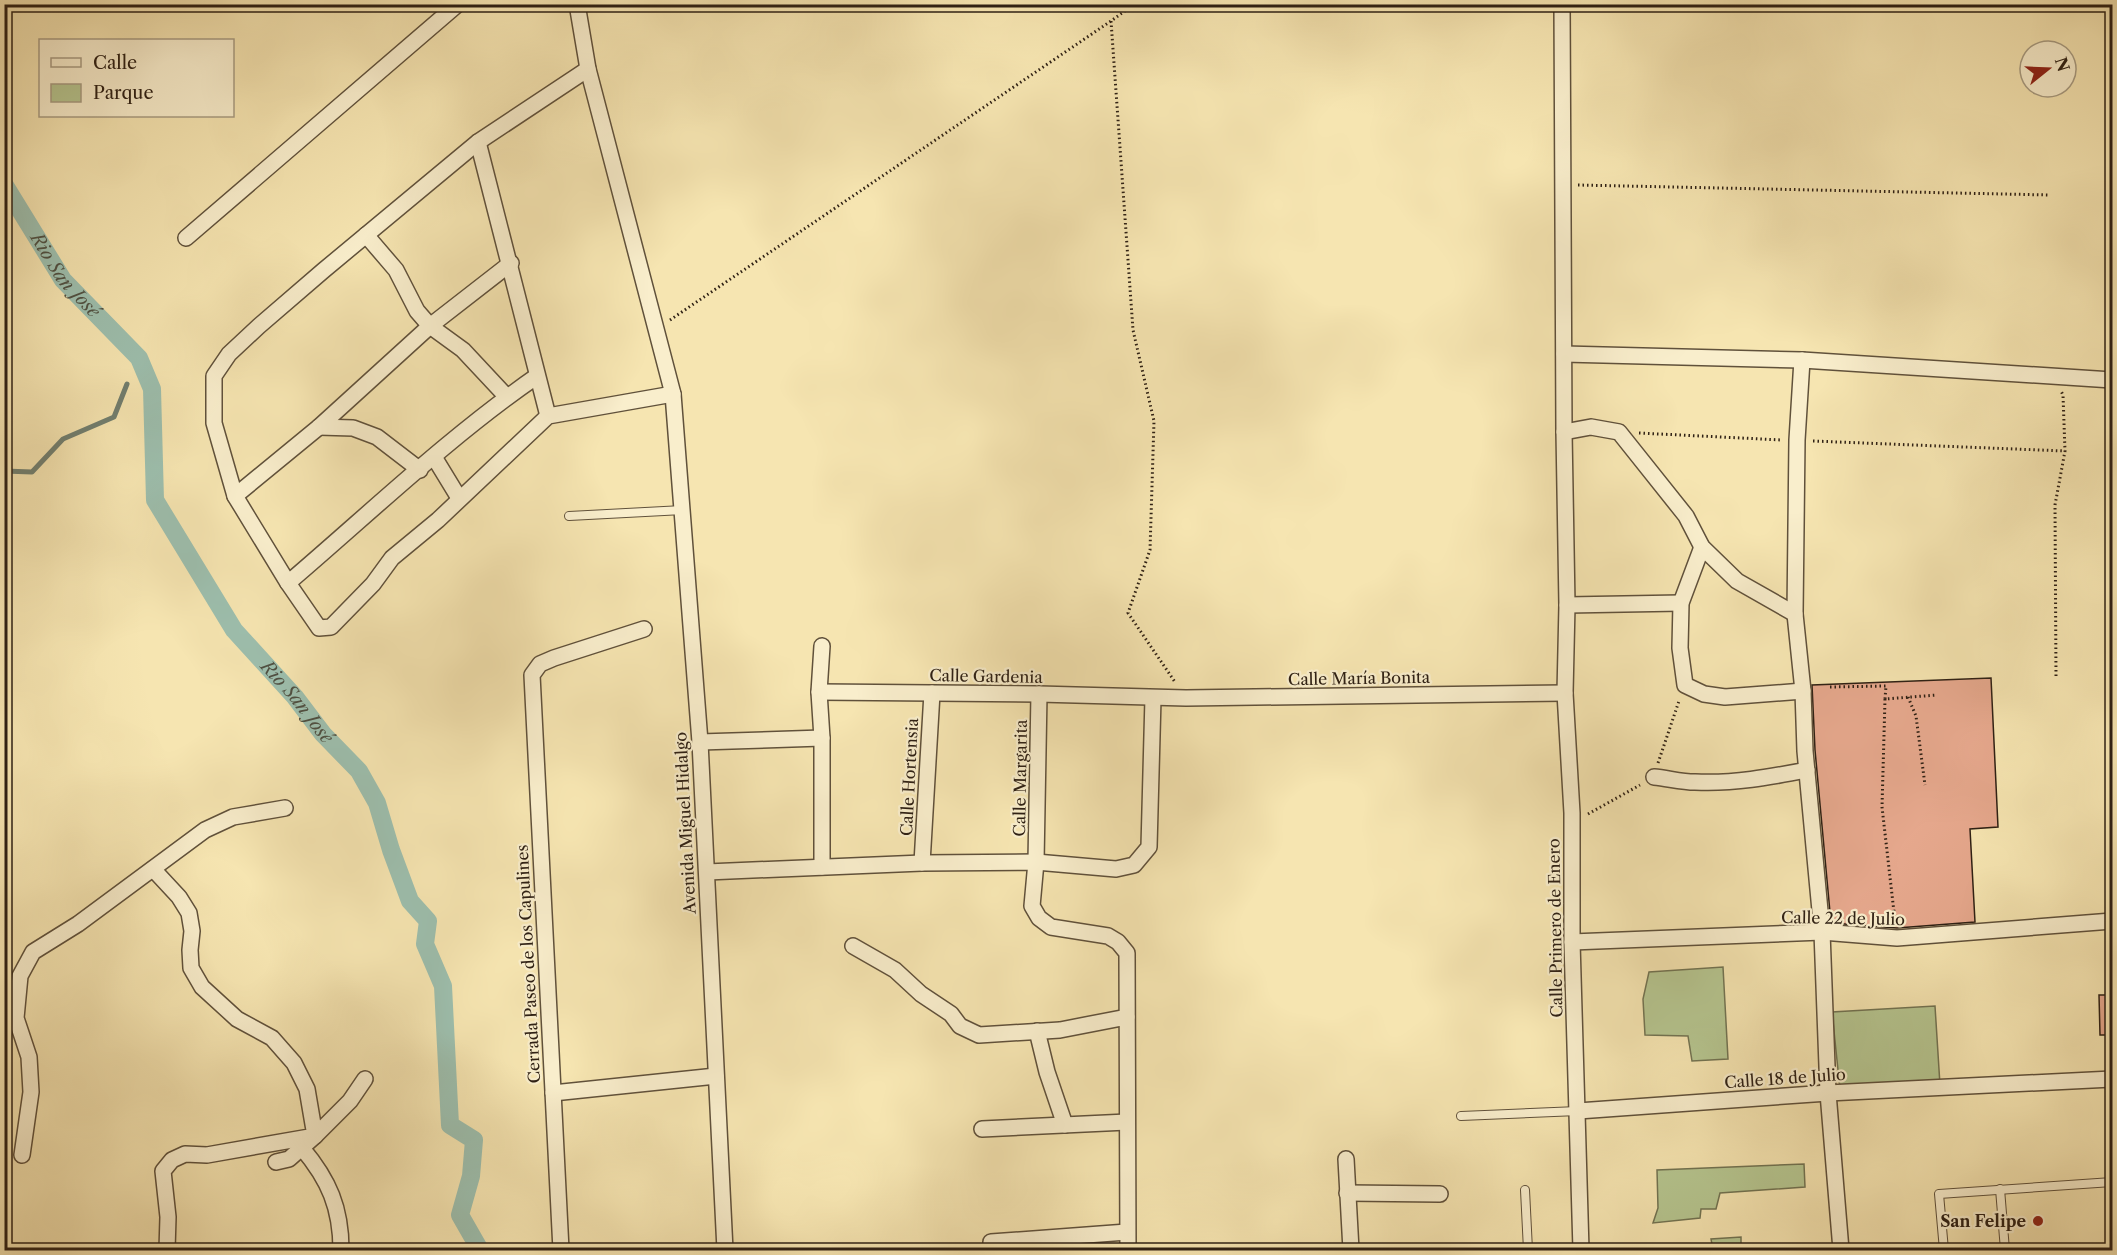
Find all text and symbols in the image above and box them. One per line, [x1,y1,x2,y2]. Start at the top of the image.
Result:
legend [39,39,234,117]
north arrow [2018,39,2078,99]
text: Calle [93,52,137,74]
text: N [2051,55,2074,74]
text: Parque [93,82,154,104]
water label: Rio San José [25,227,105,323]
water label: Rio San José [255,654,338,749]
street label: Calle Gardenia [929,665,1043,687]
street label: Calle María Bonita [1288,667,1431,689]
street label: Calle Hortensia [896,717,922,837]
street label: Calle Margarita [1009,719,1031,837]
street label: Avenida Miguel Hidalgo [670,731,700,915]
street label: Calle Primero de Enero [1543,838,1567,1018]
street label: Cerrada Paseo de los Capulines [512,844,544,1084]
street label: Calle 22 de Julio [1781,907,1905,929]
street label: Calle 18 de Julio [1724,1064,1847,1092]
place label: San Felipe [1940,1211,2026,1231]
marker: San Felipe [2031,1214,2045,1228]

